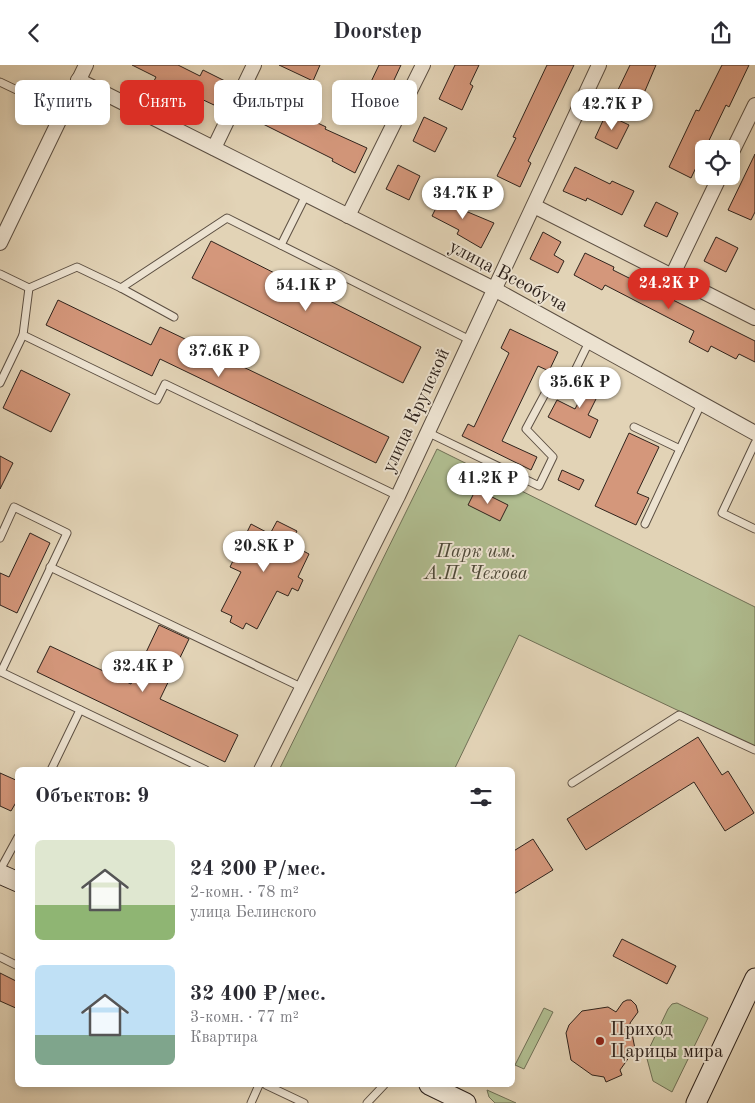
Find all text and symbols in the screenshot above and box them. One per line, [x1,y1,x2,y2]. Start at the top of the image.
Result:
icon: back [20,19,48,47]
icon: share [707,19,735,47]
text: Doorstep [333,21,422,43]
chip: Купить [15,80,110,125]
chip: Снять [120,80,204,125]
chip: Фильтры [214,80,322,125]
chip: Новое [332,80,417,125]
pin: 42.7K ₽ [566,88,658,131]
text: 42.7K ₽ [582,97,642,113]
map controls [695,140,740,185]
button: locate [695,140,740,185]
pin: 34.7K ₽ [417,177,509,220]
text: 34.7K ₽ [433,186,493,202]
street label: улица Всеобуча [445,238,571,317]
pin: 24.2K ₽ [623,267,715,310]
pin: 54.1K ₽ [260,269,352,312]
text: 24.2K ₽ [639,276,699,292]
text: 54.1K ₽ [276,278,336,294]
pin: 37.6K ₽ [173,335,265,378]
text: 37.6K ₽ [189,344,249,360]
street label: улица Крупской [380,346,454,476]
pin: 35.6K ₽ [534,367,626,409]
text: 35.6K ₽ [550,375,610,391]
pin: 41.2K ₽ [442,463,534,505]
text: 41.2K ₽ [458,471,518,487]
pin: 20.8K ₽ [218,531,310,573]
text: 20.8K ₽ [234,539,294,555]
park label: Парк им. А.П. Чехова [423,543,528,584]
pin: 32.4K ₽ [97,651,189,693]
text: 32.4K ₽ [113,659,173,675]
icon: filters [467,783,495,811]
text: Объектов: 9 [35,786,149,807]
text: 24 200 ₽/мес. [190,859,326,880]
icon: home [75,860,135,920]
text: 2-комн. · 78 m² [190,885,299,901]
text: улица Белинского [190,905,317,921]
text: 32 400 ₽/мес. [190,984,326,1005]
icon: home [75,985,135,1045]
text: 3-комн. · 77 m² [190,1010,299,1026]
place label: Приход Царицы мира [610,1021,724,1062]
text: Квартира [190,1030,258,1046]
marker: Приход Царицы мира [594,1035,606,1047]

